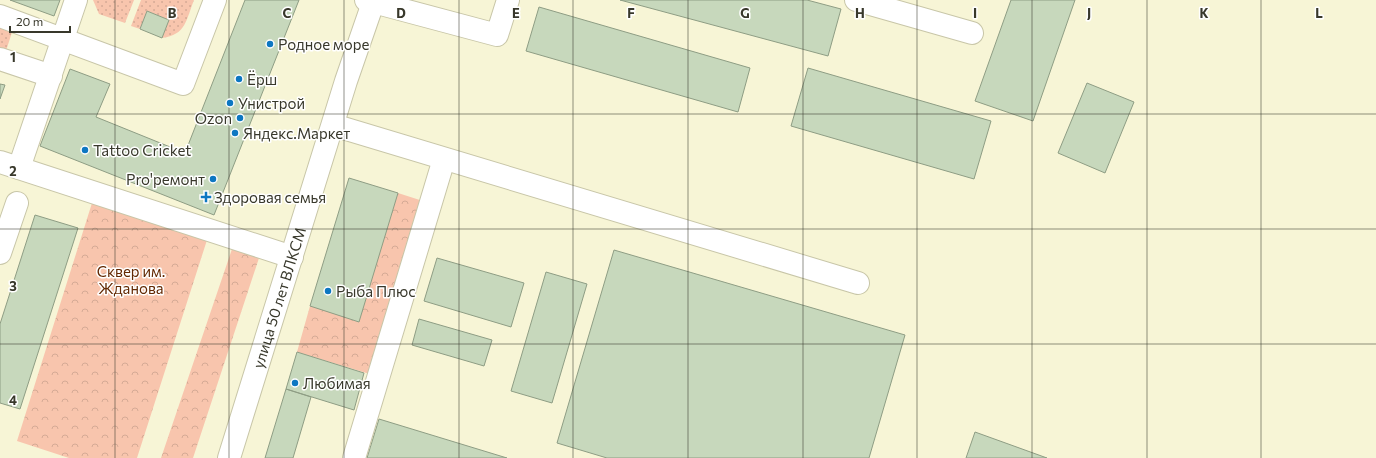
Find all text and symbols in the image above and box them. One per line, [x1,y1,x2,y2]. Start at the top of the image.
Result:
text: B [168,5,177,21]
text: C [283,5,292,21]
text: D [396,5,406,21]
text: E [512,5,520,21]
text: F [627,5,635,21]
text: G [740,5,750,21]
text: H [855,5,865,21]
text: I [973,5,977,21]
text: J [1087,5,1091,21]
text: K [1199,5,1209,21]
text: L [1315,5,1323,21]
scale bar [10,8,70,34]
text: 20 m [16,14,43,28]
place label: Родное море [278,35,369,53]
marker: Родное море [265,39,275,49]
text: 1 [10,49,16,65]
place label: Ёрш [247,70,277,88]
marker: Ёрш [234,74,244,84]
place label: Унистрой [238,94,305,112]
marker: Унистрой [225,98,235,108]
place label: Ozon [195,109,232,127]
marker: Ozon [235,113,245,123]
place label: Яндекс.Маркет [243,124,350,142]
marker: Яндекс.Маркет [230,128,240,138]
place label: Tattoo Cricket [93,141,191,159]
marker: Tattoo Cricket [80,145,90,155]
text: 2 [9,163,17,179]
place label: Pro'ремонт [126,170,205,188]
marker: Pro'ремонт [208,174,218,184]
place label: Здоровая семья [214,188,326,206]
marker: Здоровая семья [201,192,211,202]
street label: улица 50 лет ВЛКСМ [248,225,309,370]
park label: Сквер им. Жданова [97,262,165,297]
text: 3 [9,278,17,294]
place label: Рыба Плюс [336,282,416,300]
marker: Рыба Плюс [323,286,333,296]
place label: Любимая [303,374,371,392]
marker: Любимая [290,378,300,388]
text: 4 [9,392,17,408]

